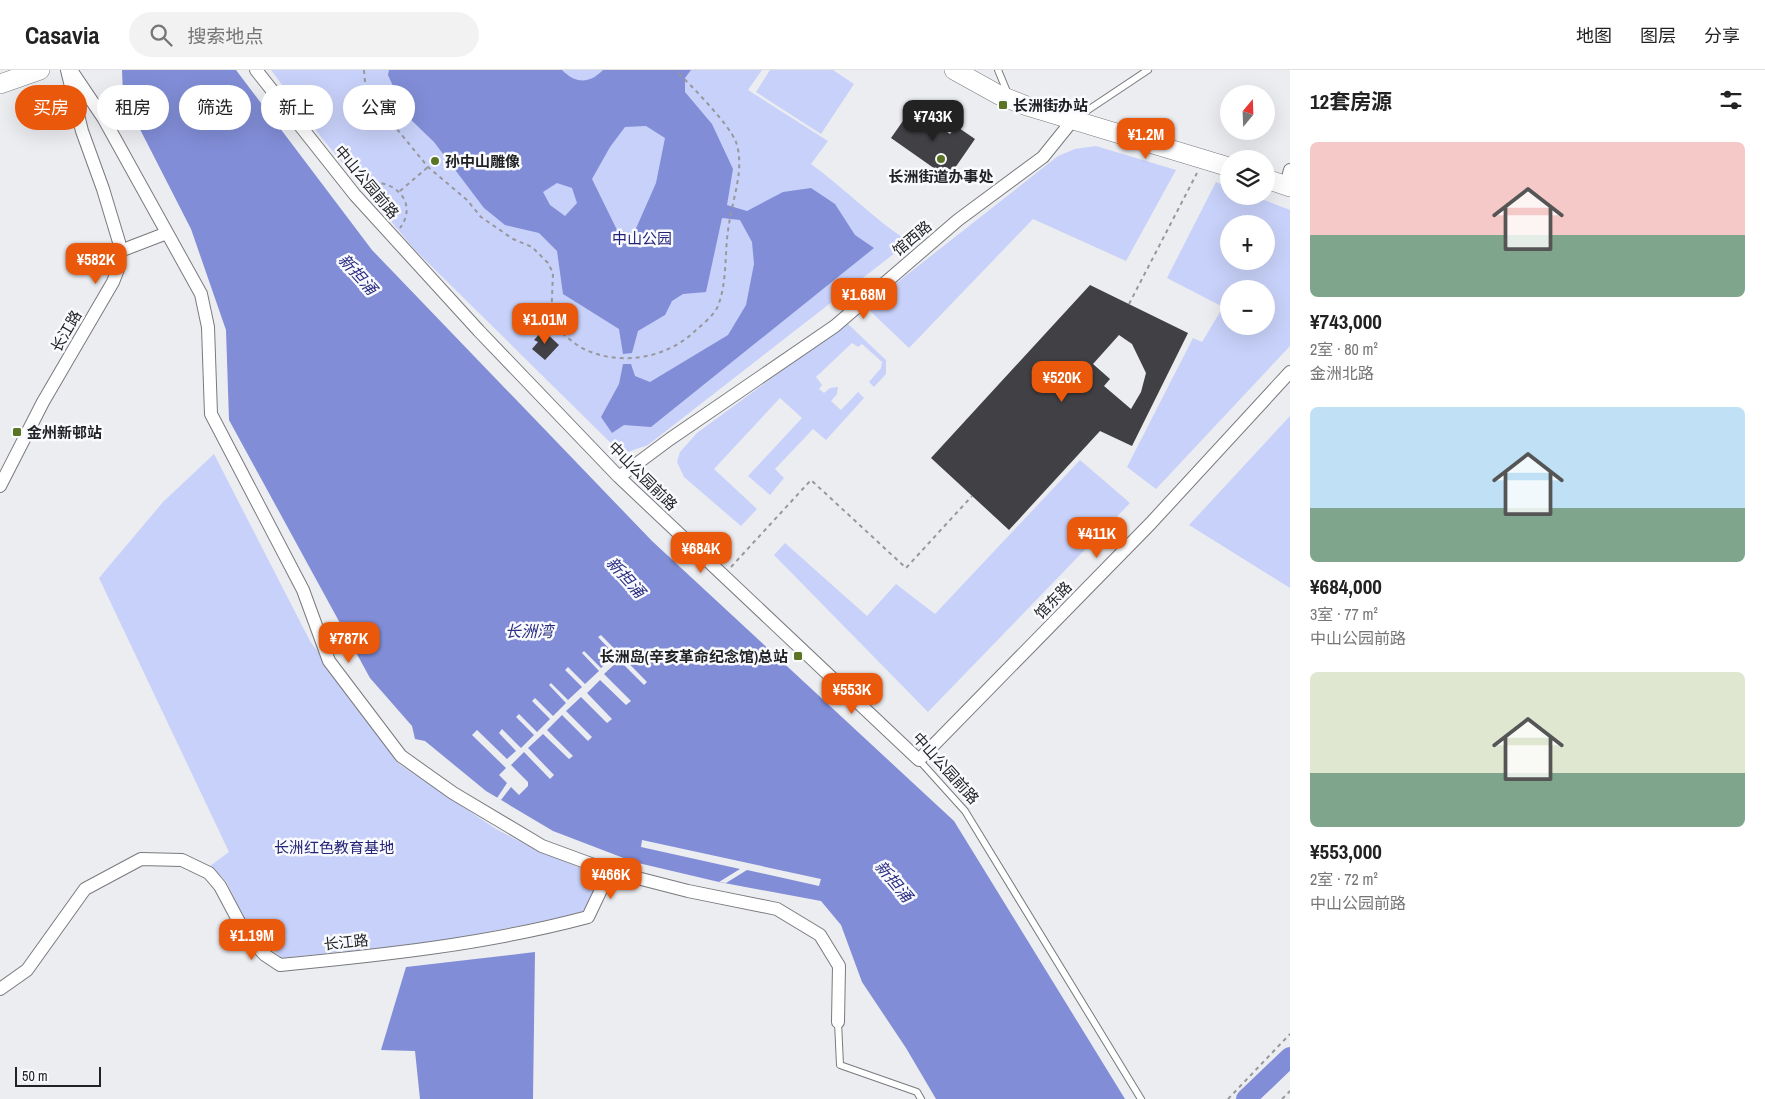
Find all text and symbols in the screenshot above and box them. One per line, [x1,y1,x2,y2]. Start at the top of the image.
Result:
search box [129,12,479,57]
text: Casavia [25,19,99,51]
icon: search [147,21,175,49]
text: 搜索地点 [187,23,263,49]
text: 地图 [1576,23,1612,48]
text: 图层 [1640,23,1676,48]
text: 分享 [1704,23,1740,48]
chip: 买房 [15,85,87,130]
chip: 租房 [97,85,169,130]
chip: 筛选 [179,85,251,130]
chip: 新上 [261,85,333,130]
chip: 公寓 [343,85,415,130]
north arrow [1220,85,1275,140]
map controls [1220,85,1275,335]
icon: filters [1717,86,1745,114]
text: 12套房源 [1310,87,1392,116]
place label: 长洲街办站 [1013,95,1088,116]
marker: 长洲街办站 [997,99,1009,111]
pin: ¥743K [898,100,968,142]
text: ¥743K [914,105,952,127]
pin: ¥1.2M [1111,118,1181,160]
text: ¥1.2M [1128,123,1164,145]
street label: 中山公园前路 [330,141,404,223]
button: layers [1220,150,1275,205]
place label: 孙中山雕像 [445,151,520,172]
marker: 长洲街道办事处 [935,153,947,165]
marker: 孙中山雕像 [429,155,441,167]
place label: 长洲街道办事处 [888,166,994,187]
icon: home [1483,174,1573,264]
street label: 馆西路 [888,215,936,261]
button: + [1220,215,1275,270]
park label: 中山公园 [612,228,672,249]
pin: ¥582K [61,242,131,285]
text: ¥582K [77,248,115,270]
water label: 新担涌 [334,249,384,301]
pin: ¥1.68M [823,278,905,320]
button: − [1220,280,1275,335]
text: ¥1.68M [842,283,886,305]
pin: ¥1.01M [504,302,586,345]
street label: 长江路 [46,306,86,356]
text: ¥743,000 [1310,307,1382,336]
text: ¥1.01M [523,308,567,330]
text: 2室 · 80 m² [1310,338,1378,360]
pin: ¥520K [1027,360,1097,403]
text: 金洲北路 [1310,362,1374,384]
text: ¥520K [1043,366,1081,388]
place label: 金州新邨站 [27,422,102,443]
marker: 金州新邨站 [11,426,23,438]
street label: 中山公园前路 [604,437,682,515]
icon: home [1483,439,1573,529]
pin: ¥411K [1062,516,1132,559]
text: ¥411K [1078,522,1116,544]
pin: ¥684K [666,532,736,574]
text: ¥684K [682,537,720,559]
water label: 新担涌 [602,552,652,604]
text: ¥684,000 [1310,572,1382,601]
street label: 馆东路 [1030,577,1076,623]
text: 3室 · 77 m² [1310,603,1378,625]
water label: 长洲湾 [505,620,556,642]
pin: ¥787K [314,622,384,664]
text: ¥787K [330,627,368,649]
text: 中山公园前路 [1310,627,1406,649]
place label: 长洲岛(辛亥革命纪念馆)总站 [600,646,788,667]
marker: 长洲岛(辛亥革命纪念馆)总站 [792,650,804,662]
pin: ¥553K [817,672,887,715]
text: ¥553K [833,678,871,700]
icon: home [1483,704,1573,794]
street label: 中山公园前路 [908,728,984,808]
park label: 长洲红色教育基地 [274,837,394,858]
text: ¥553,000 [1310,837,1382,866]
water label: 新担涌 [870,856,919,908]
pin: ¥466K [576,858,646,900]
text: ¥466K [592,863,630,885]
text: 2室 · 72 m² [1310,868,1378,890]
text: 中山公园前路 [1310,892,1406,914]
pin: ¥1.19M [211,918,293,961]
text: ¥1.19M [230,924,274,946]
street label: 长江路 [323,929,369,955]
scale bar [15,1064,101,1087]
text: 50 m [22,1067,48,1085]

